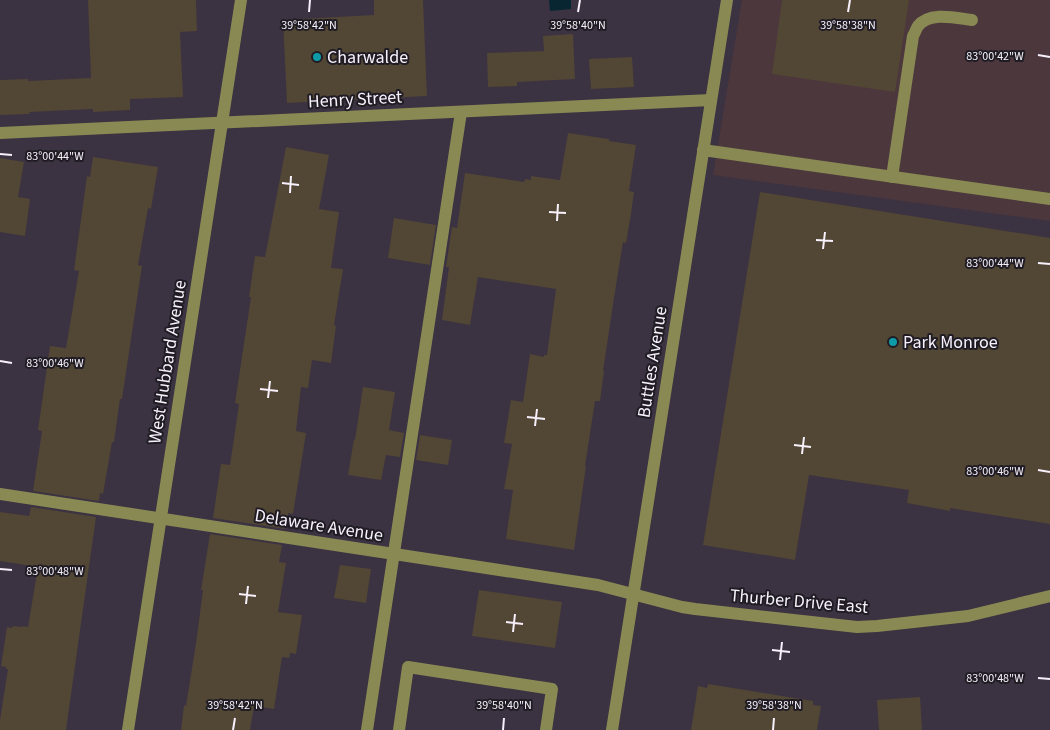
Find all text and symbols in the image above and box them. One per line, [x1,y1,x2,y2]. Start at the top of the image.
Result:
text: 39°58'42"N [281,17,337,34]
text: 39°58'40"N [550,17,606,34]
text: 39°58'38"N [820,17,876,34]
place label: Charwalde [327,45,408,70]
text: 83°00'42"W [966,48,1024,65]
marker: Charwalde [311,51,323,63]
street label: Henry Street [307,85,403,114]
text: 83°00'44"W [26,148,84,165]
text: 83°00'44"W [966,255,1024,272]
street label: West Hubbard Avenue [142,278,193,446]
street label: Buttles Avenue [631,305,674,420]
place label: Park Monroe [903,330,998,355]
marker: Park Monroe [887,336,899,348]
text: 83°00'46"W [26,355,84,372]
text: 83°00'46"W [966,463,1024,480]
street label: Delaware Avenue [253,503,385,548]
text: 83°00'48"W [26,563,84,580]
street label: Thurber Drive East [729,583,869,620]
text: 83°00'48"W [966,670,1024,687]
text: 39°58'42"N [207,697,263,714]
text: 39°58'40"N [476,697,532,714]
text: 39°58'38"N [746,697,802,714]

